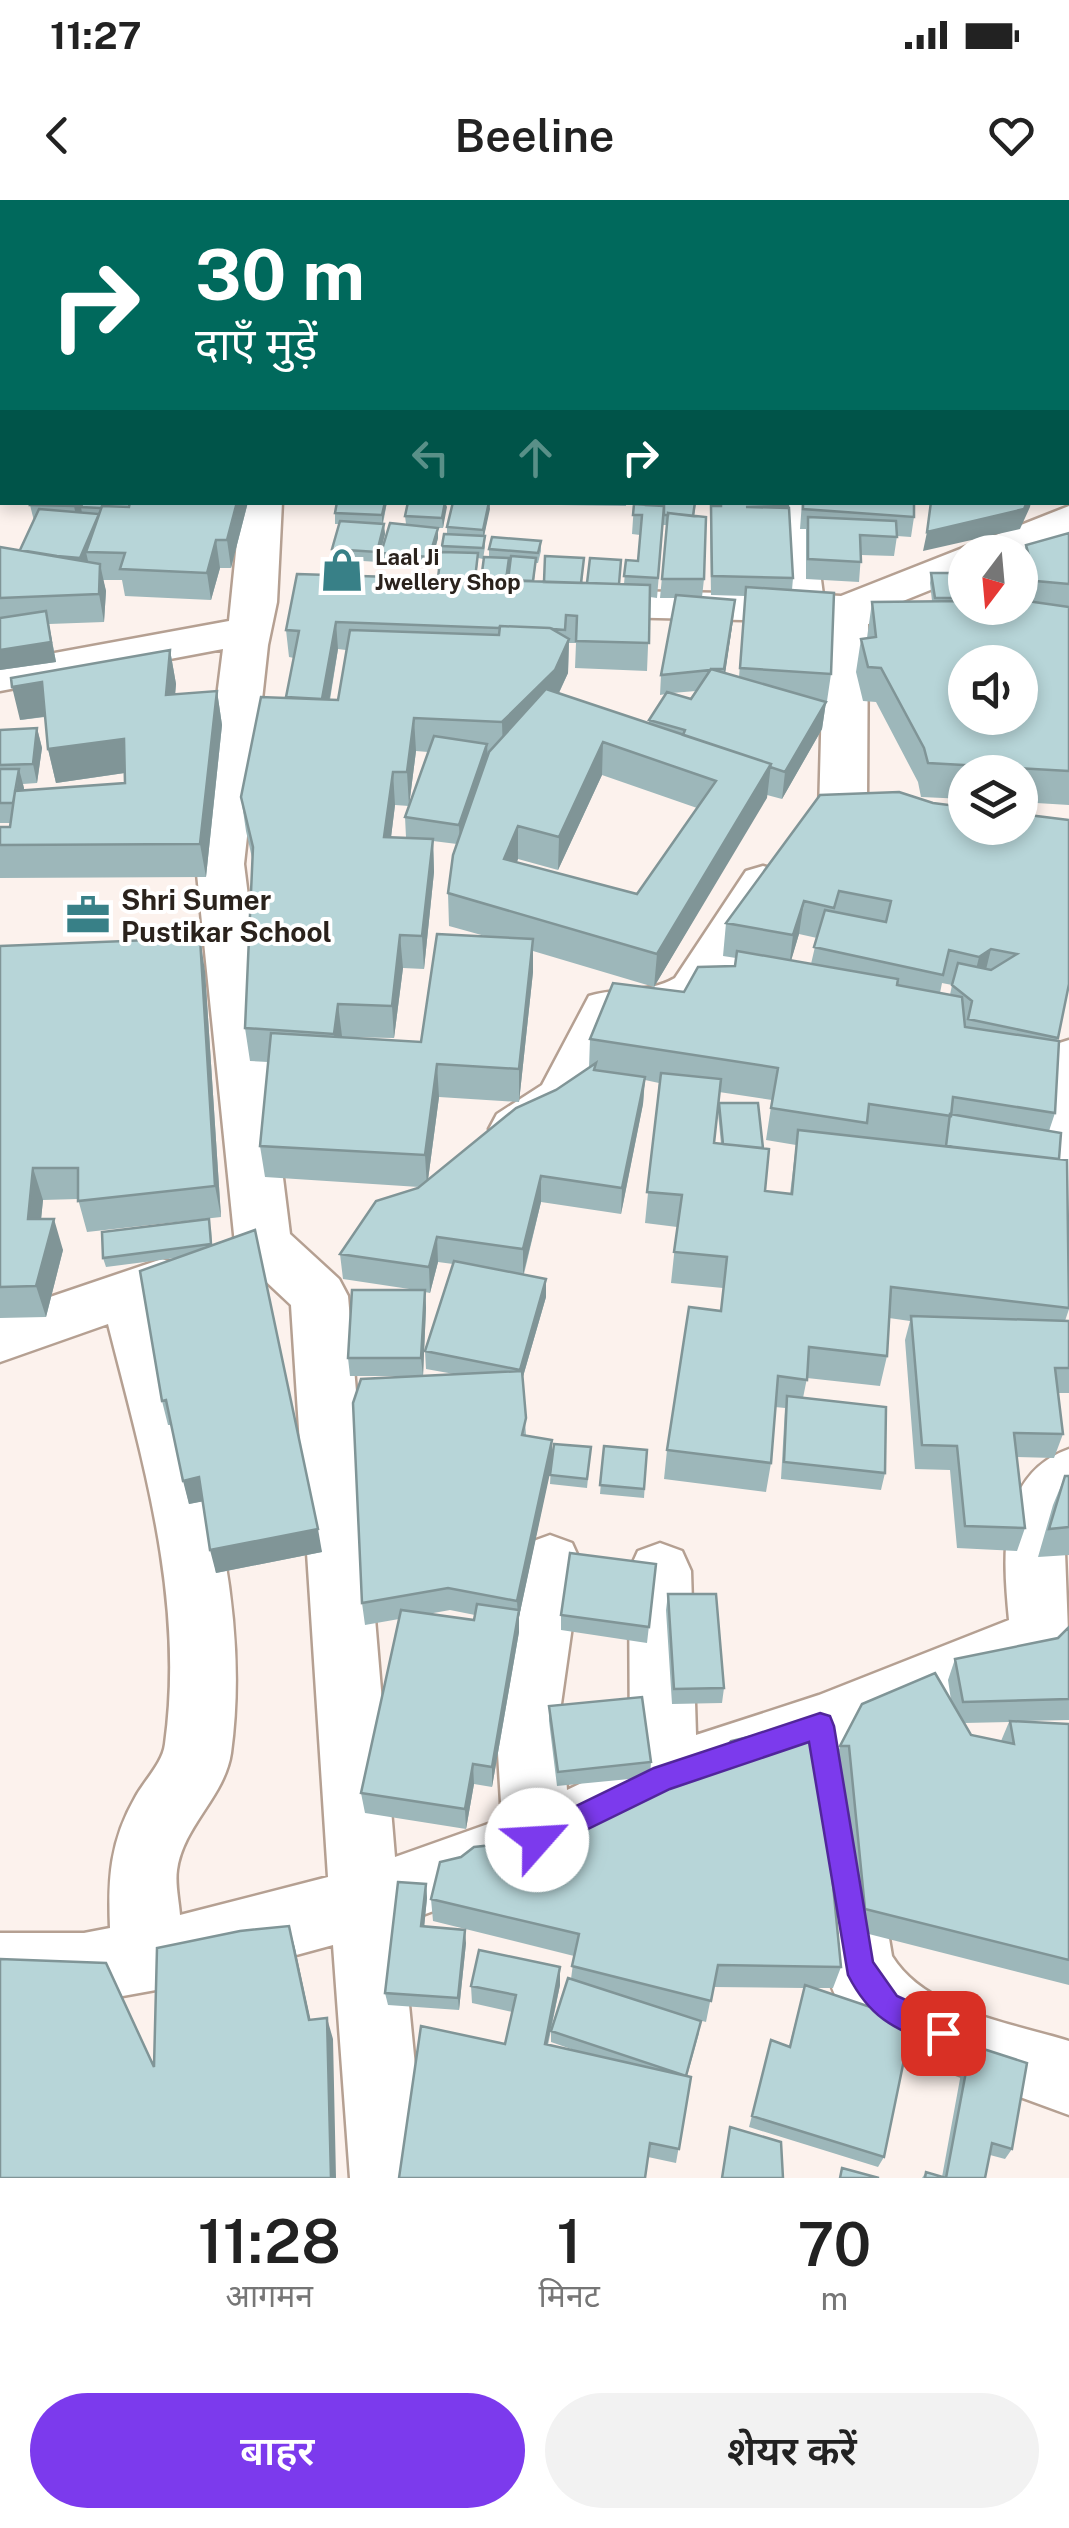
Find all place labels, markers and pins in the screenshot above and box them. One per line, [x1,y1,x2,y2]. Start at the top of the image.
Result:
place label: Laal Ji Jwellery Shop [375,544,521,595]
shop icon: Laal Ji Jwellery Shop [318,546,366,594]
place label: Shri Sumer Pustikar School [121,883,332,948]
office icon: Shri Sumer Pustikar School [64,891,112,939]
pin [901,1991,986,2076]

